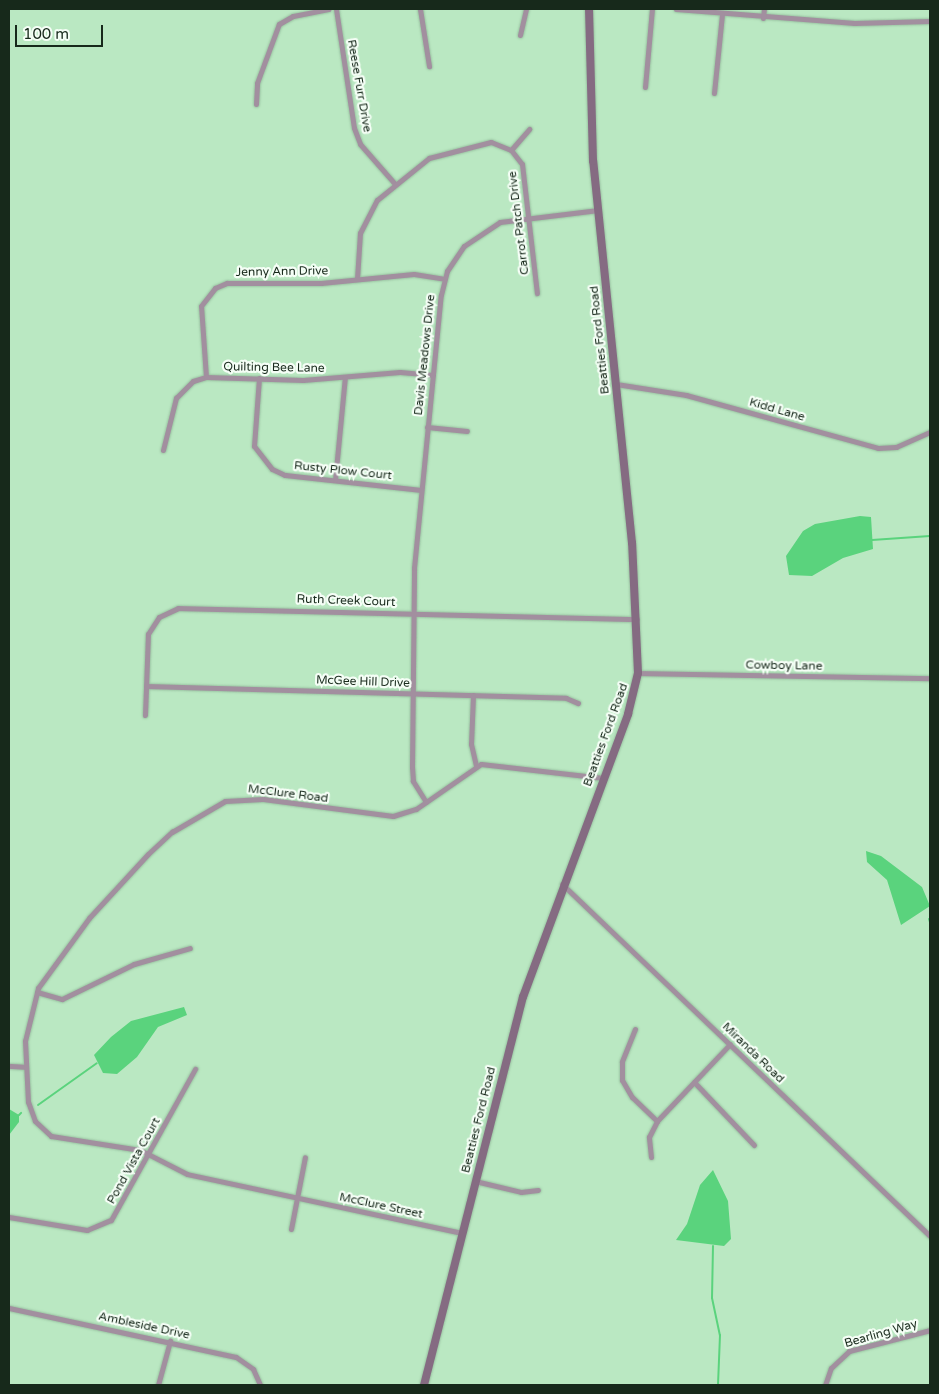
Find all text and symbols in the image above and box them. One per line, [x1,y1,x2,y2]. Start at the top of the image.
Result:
scale bar [18,15,105,47]
text: 100 m [23,25,69,43]
street label: Reese Furr Drive [344,39,374,133]
street label: Carrot Patch Drive [505,170,533,276]
street label: Jenny Ann Drive [236,264,328,280]
street label: Beatties Ford Road [587,285,613,395]
street label: Davis Meadows Drive [411,294,439,416]
street label: Quilting Bee Lane [223,360,325,376]
street label: Kidd Lane [748,395,806,425]
street label: Rusty Plow Court [293,459,393,483]
street label: Ruth Creek Court [296,592,396,610]
street label: Cowboy Lane [745,658,823,674]
street label: McGee Hill Drive [316,673,410,691]
street label: Beatties Ford Road [581,681,631,789]
street label: McClure Road [247,782,329,806]
street label: Miranda Road [719,1020,787,1086]
street label: Beatties Ford Road [459,1065,499,1175]
street label: Pond Vista Court [104,1115,164,1207]
street label: McClure Street [338,1190,424,1222]
street label: Ambleside Drive [97,1309,191,1343]
street label: Bearling Way [843,1317,919,1351]

